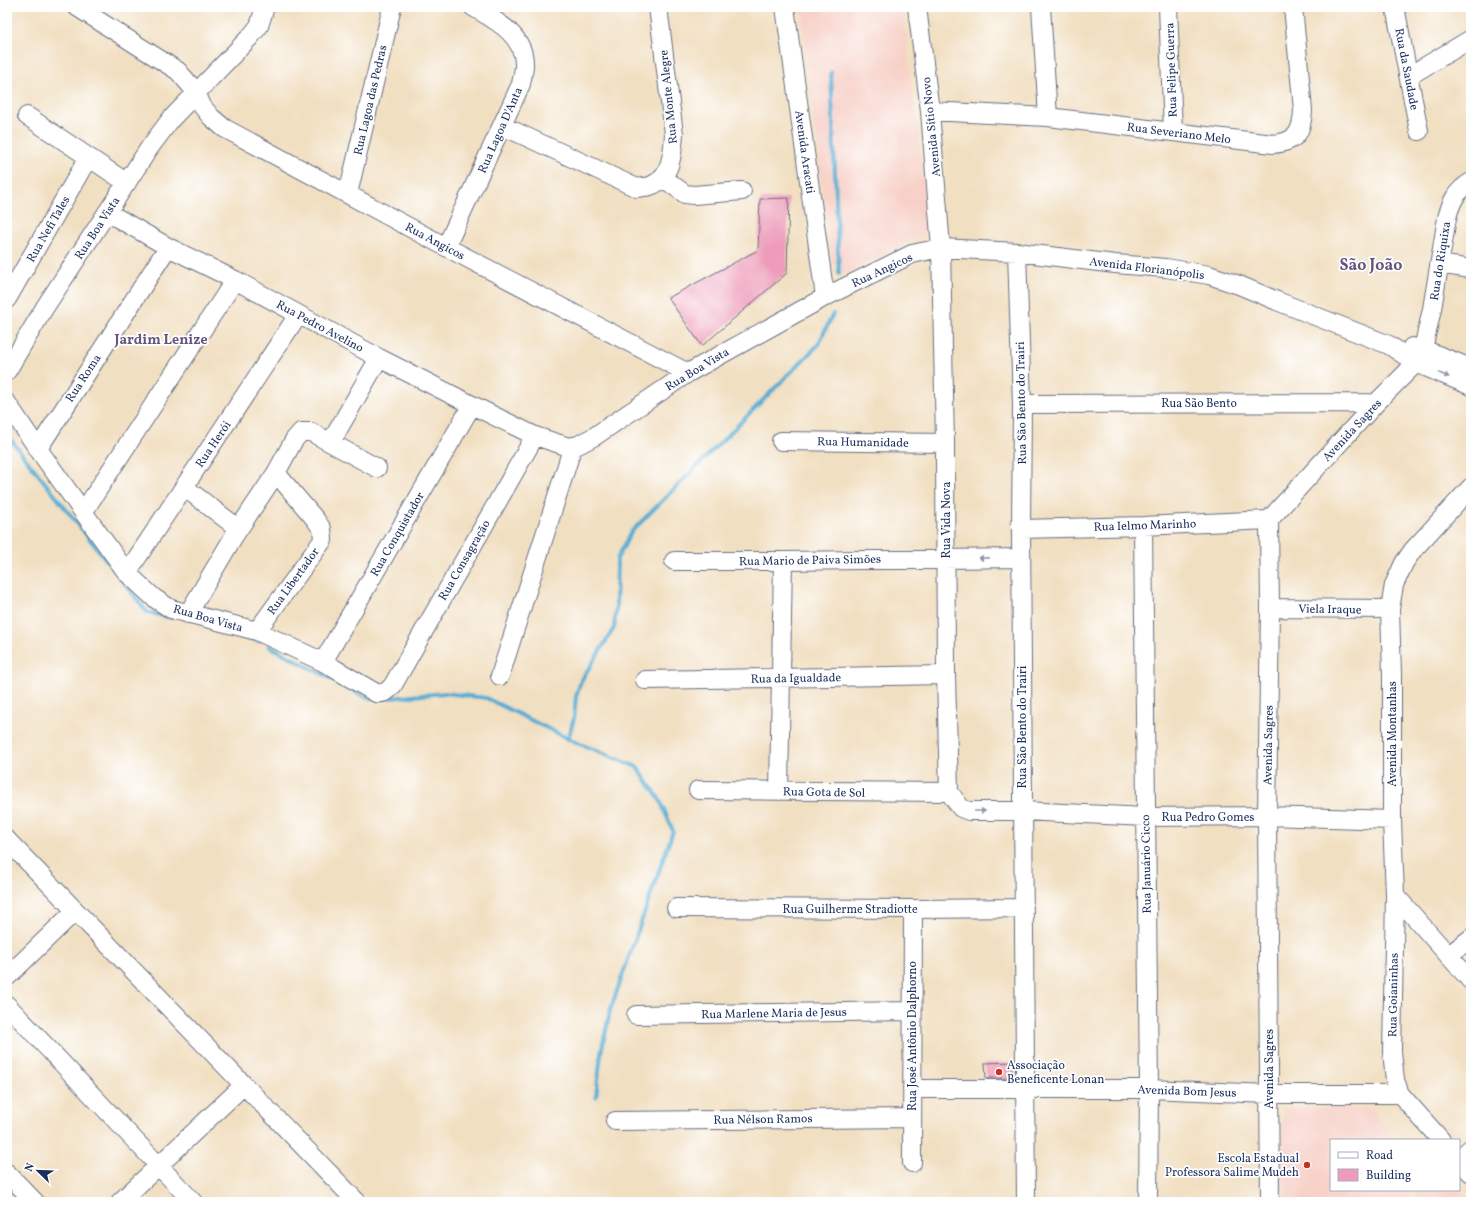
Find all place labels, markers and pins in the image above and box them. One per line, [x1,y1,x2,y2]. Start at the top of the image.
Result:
place label: Associação Beneficente Lonan [1007,1058,1104,1088]
marker: Associação Beneficente Lonan [994,1067,1004,1077]
place label: Escola Estadual Professora Salime Mudeh [1165,1151,1299,1181]
marker: Escola Estadual Professora Salime Mudeh [1302,1160,1312,1170]

